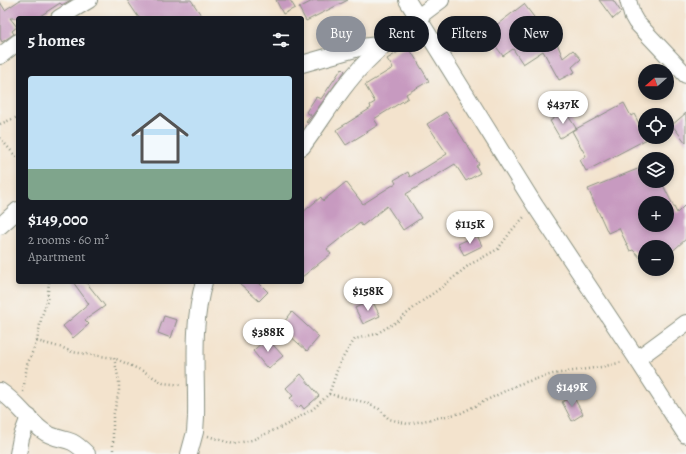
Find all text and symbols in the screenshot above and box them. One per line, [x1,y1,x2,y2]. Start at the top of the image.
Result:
chip: Buy [316,16,366,52]
chip: Rent [374,16,429,52]
chip: Filters [437,16,501,52]
chip: New [509,16,563,52]
text: 5 homes [28,29,85,52]
icon: filters [270,29,292,51]
north arrow [638,64,674,100]
map controls [638,64,674,276]
pin: $437K [535,91,591,125]
text: $437K [547,95,579,112]
icon: home [124,102,196,174]
button: locate [638,108,674,144]
button: layers [638,152,674,188]
button: + [638,196,674,232]
text: $149,000 [28,208,88,231]
pin: $115K [442,211,498,245]
text: $115K [455,215,485,232]
text: 2 rooms · 60 m² [28,231,109,248]
button: − [638,240,674,276]
text: Apartment [28,248,86,265]
pin: $158K [340,278,396,312]
text: $158K [352,282,384,299]
pin: $388K [240,319,296,353]
text: $388K [252,323,284,340]
pin: $149K [544,374,600,408]
text: $149K [556,378,588,395]

